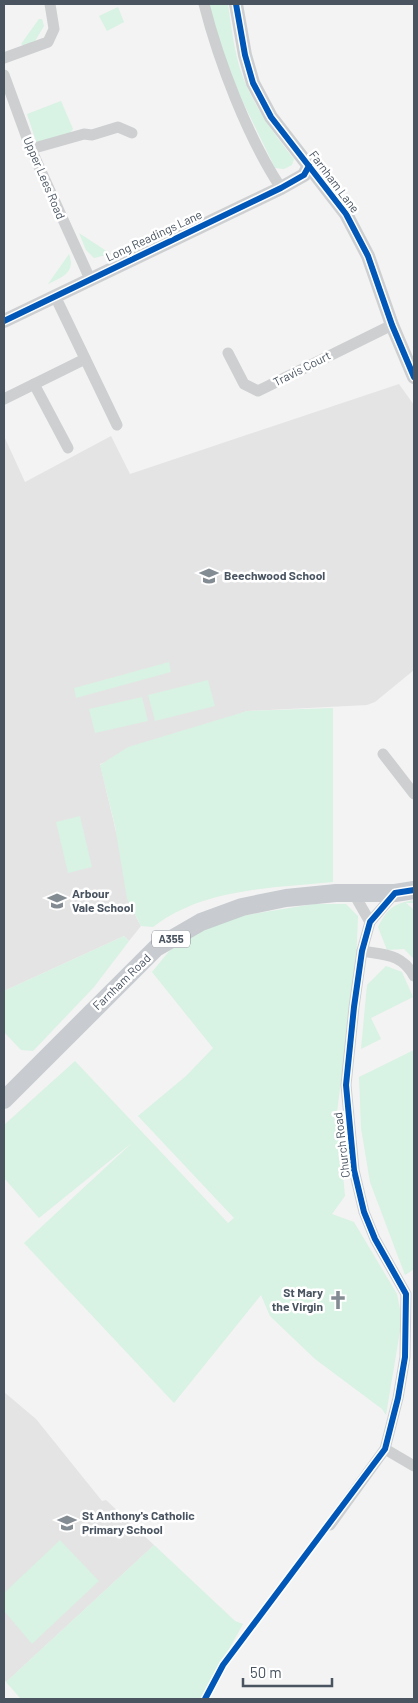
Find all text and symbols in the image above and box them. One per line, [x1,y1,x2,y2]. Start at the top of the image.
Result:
street label: Upper Lees Road [21,134,69,221]
street label: Farnham Lane [307,148,363,215]
street label: Long Readings Lane [103,207,204,264]
street label: Travis Court [270,348,333,389]
school or university icon: Beechwood School [198,565,220,587]
place label: Beechwood School [224,568,325,582]
place label: Arbour Vale School [72,886,133,914]
school or university icon: Arbour Vale School [46,890,68,912]
road number: A355 [152,931,190,948]
street label: Farnham Road [90,950,153,1012]
street label: Church Road [330,1111,352,1179]
place label: St Mary the Virgin [272,1285,323,1313]
church icon: St Mary the Virgin [327,1289,349,1311]
place label: St Anthony's Catholic Primary School [82,1508,195,1536]
school or university icon: St Anthony's Catholic Primary School [56,1512,78,1534]
scale bar [243,1656,332,1688]
text: 50 m [250,1663,282,1681]

